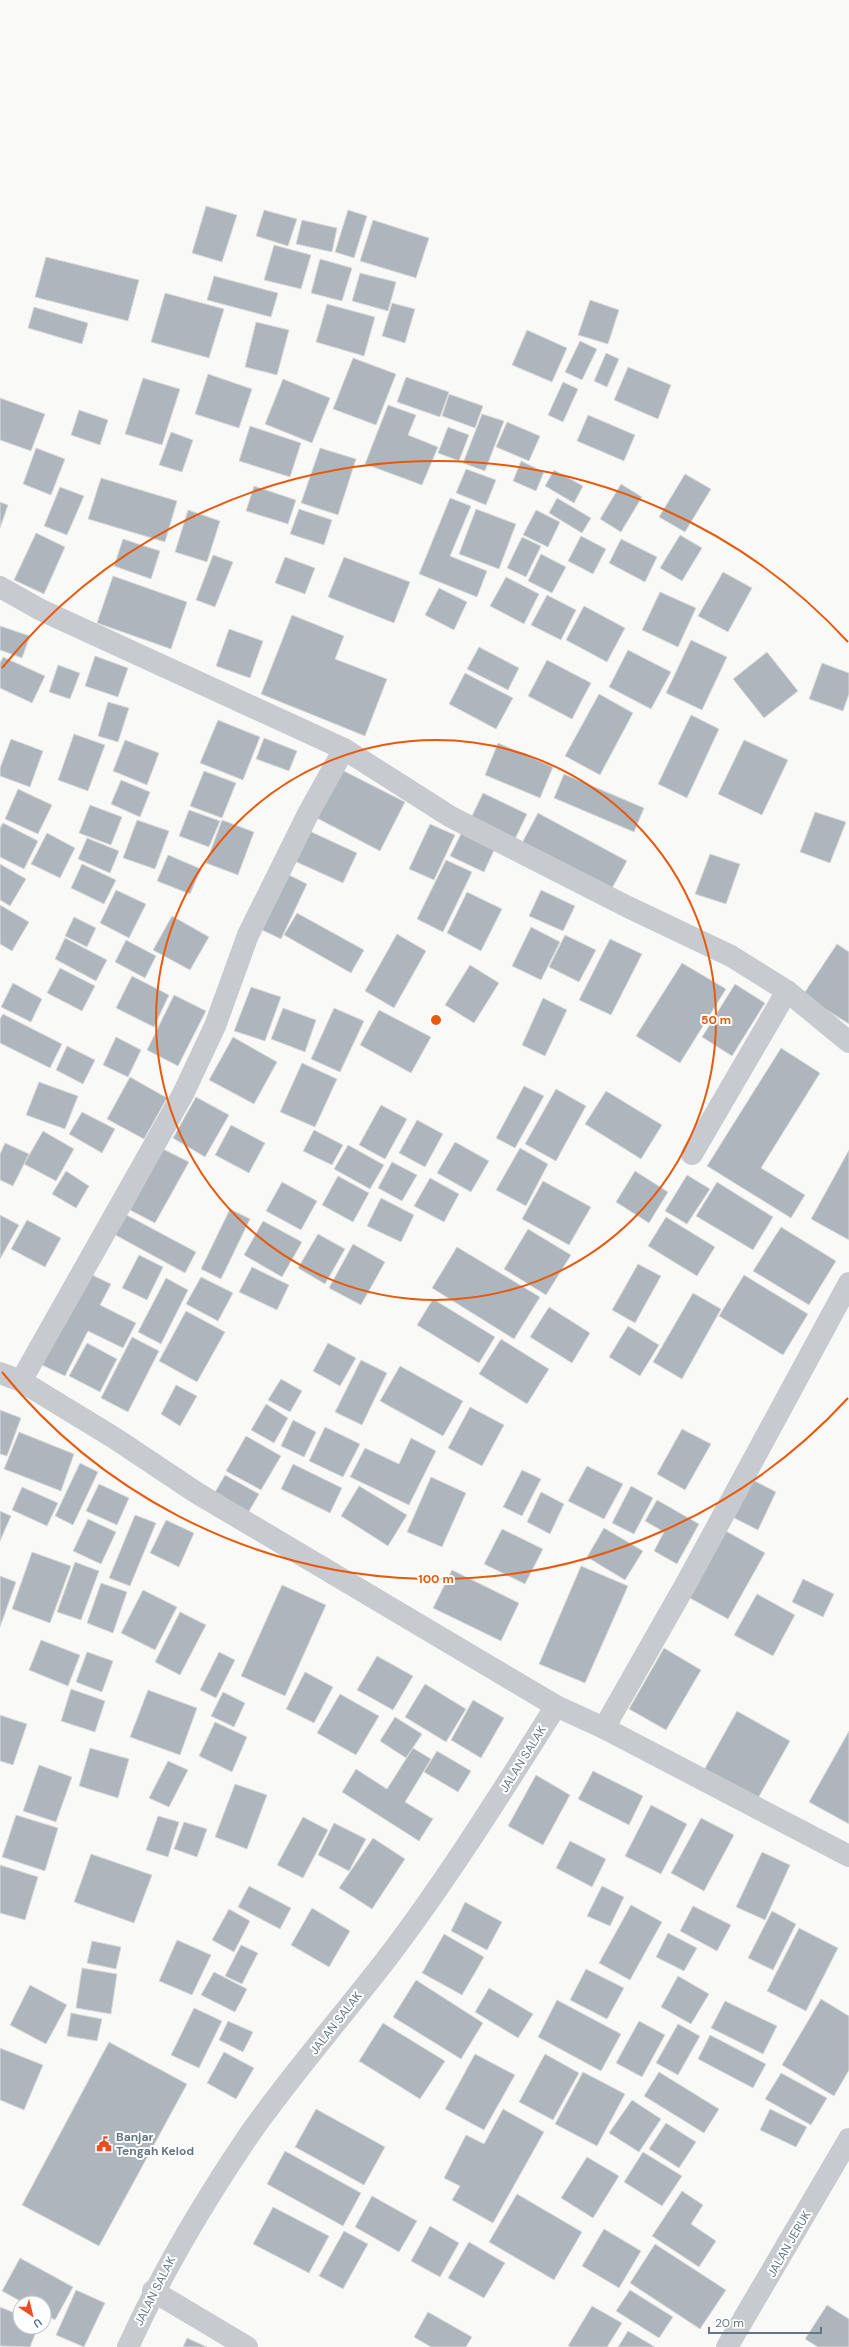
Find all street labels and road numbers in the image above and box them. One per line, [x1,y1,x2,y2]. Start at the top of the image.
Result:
street label: JALAN SALAK [496,1723,550,1795]
street label: JALAN SALAK [306,1988,366,2058]
street label: JALAN JERUK [764,2208,814,2280]
street label: JALAN SALAK [131,2254,179,2328]

